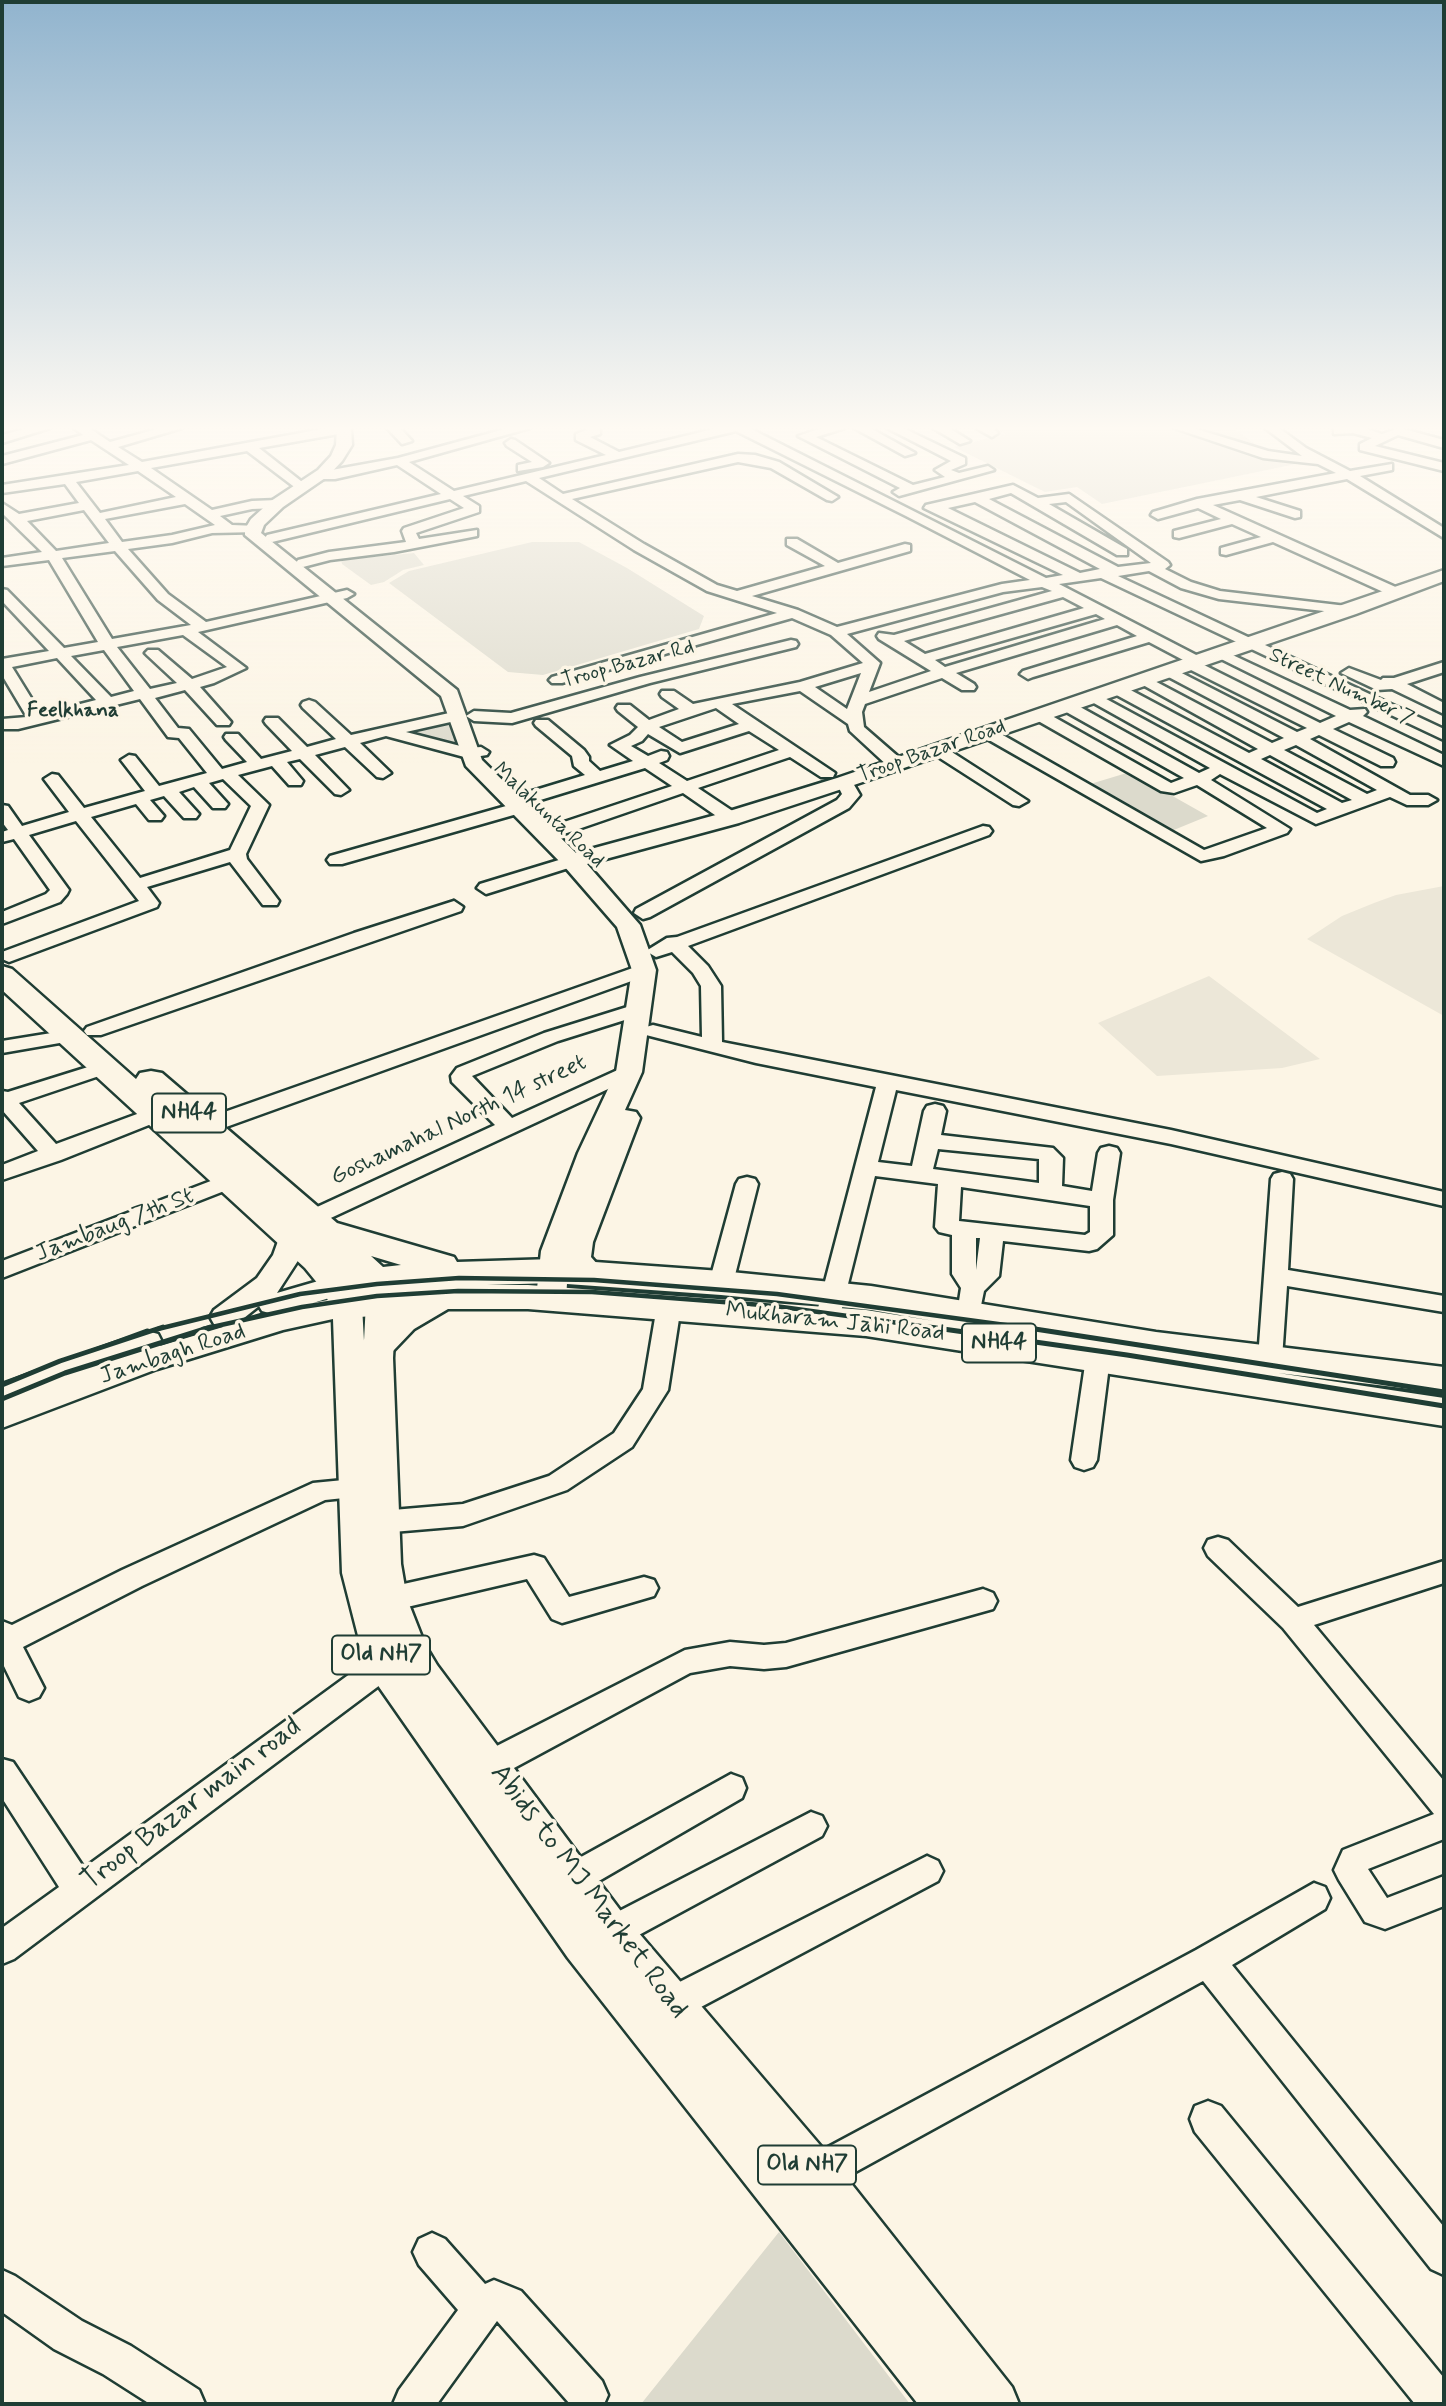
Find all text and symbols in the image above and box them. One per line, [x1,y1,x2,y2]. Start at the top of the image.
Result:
street label: Troop Bazar Rd [559,635,697,695]
street label: Street Number 7 [1265,643,1417,733]
district label: Feelkhana [27,699,119,725]
street label: Troop Bazar Road [855,715,1009,789]
street label: Malakunta Road [487,758,609,874]
street label: Goshamahal North 14 street [326,1049,592,1193]
road number: NH44 [152,1094,226,1132]
street label: Jambaug 7th St [32,1183,198,1269]
street label: Mukharam Jahi Road [724,1297,946,1349]
street label: Jambagh Road [97,1318,249,1392]
road number: NH44 [962,1324,1036,1362]
road number: Old NH7 [332,1636,430,1674]
street label: Troop Bazar main road [75,1711,309,1899]
street label: Abids to MJ Market Road [481,1758,695,2026]
road number: Old NH7 [758,2146,856,2184]

